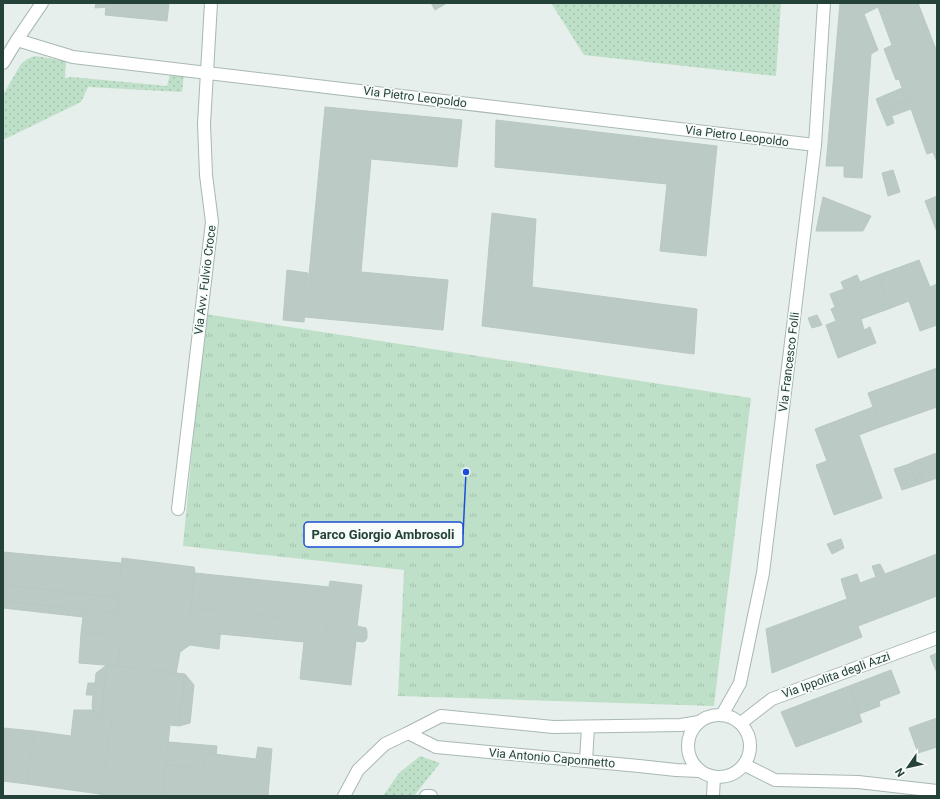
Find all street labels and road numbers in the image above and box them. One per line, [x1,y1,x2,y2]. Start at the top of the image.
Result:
street label: Via Pietro Leopoldo [362,84,468,110]
street label: Via Pietro Leopoldo [684,123,790,149]
street label: Via Avv. Fulvio Croce [191,224,219,336]
street label: Via Francesco Folli [776,311,802,413]
street label: Via Ippolita degli Azzi [780,649,892,701]
street label: Via Antonio Caponnetto [488,746,616,771]

